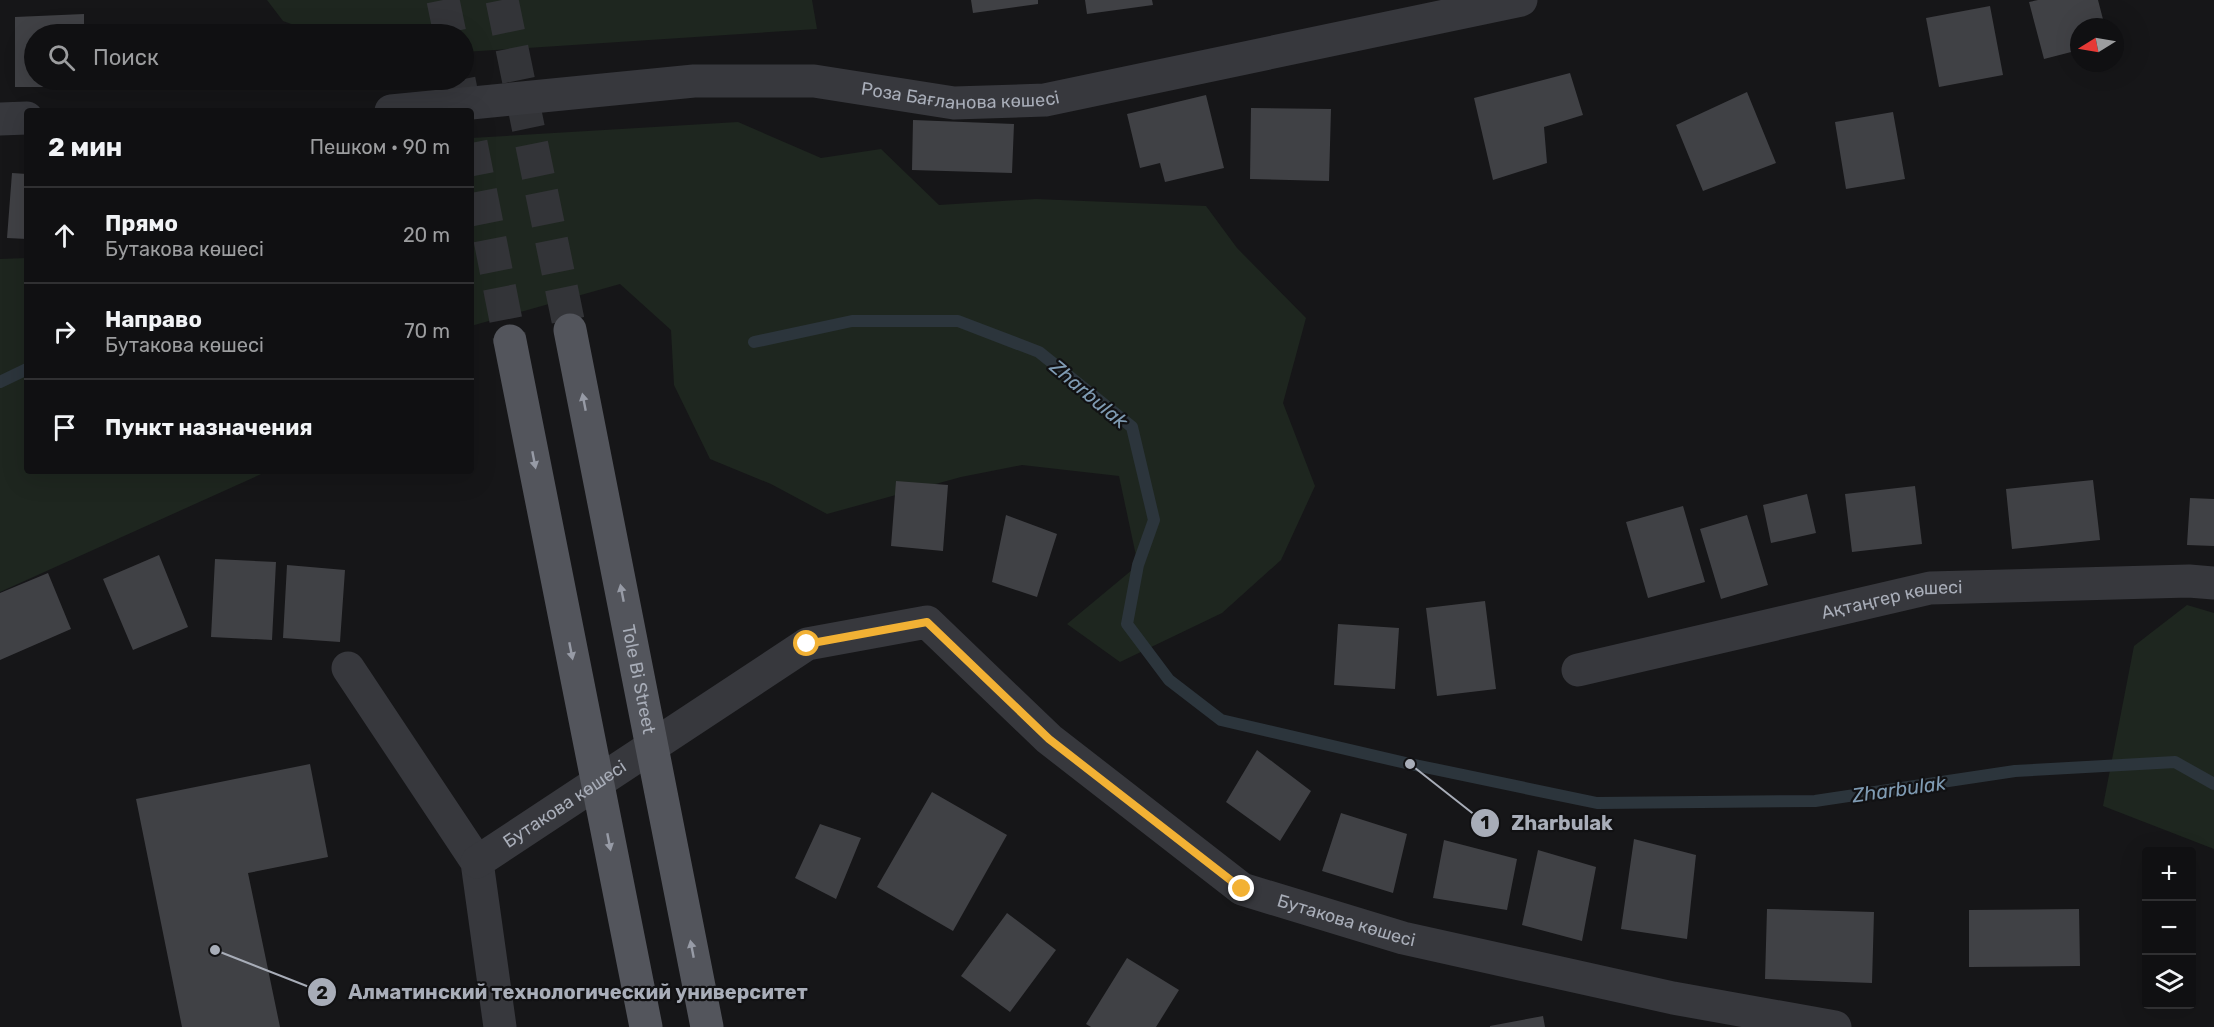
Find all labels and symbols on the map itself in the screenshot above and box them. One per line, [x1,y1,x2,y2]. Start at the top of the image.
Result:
north arrow [2070,18,2124,72]
street label: Роза Бағланова көшесі [860,78,1061,114]
water label: Zharbulak [1044,354,1133,434]
one-way arrow [579,392,588,411]
one-way arrow [530,451,539,470]
street label: Ақтаңгер көшесі [1819,576,1963,624]
one-way arrow [617,583,626,602]
street label: Tole Bi Street [617,623,660,736]
route start [793,630,819,656]
one-way arrow [567,642,577,660]
street label: Бутакова көшесі [499,755,630,853]
water label: Zharbulak [1850,770,1948,808]
callout: Zharbulak [1470,804,1625,842]
text: Zharbulak [1511,811,1613,835]
text: 1 [1481,812,1489,834]
one-way arrow [605,833,614,852]
route end [1228,875,1254,901]
street label: Бутакова көшесі [1275,889,1417,951]
one-way arrow [687,939,696,958]
callout: Алматинский технологический университет [307,973,820,1011]
text: Алматинский технологический университет [348,980,808,1004]
text: 2 [316,982,328,1004]

